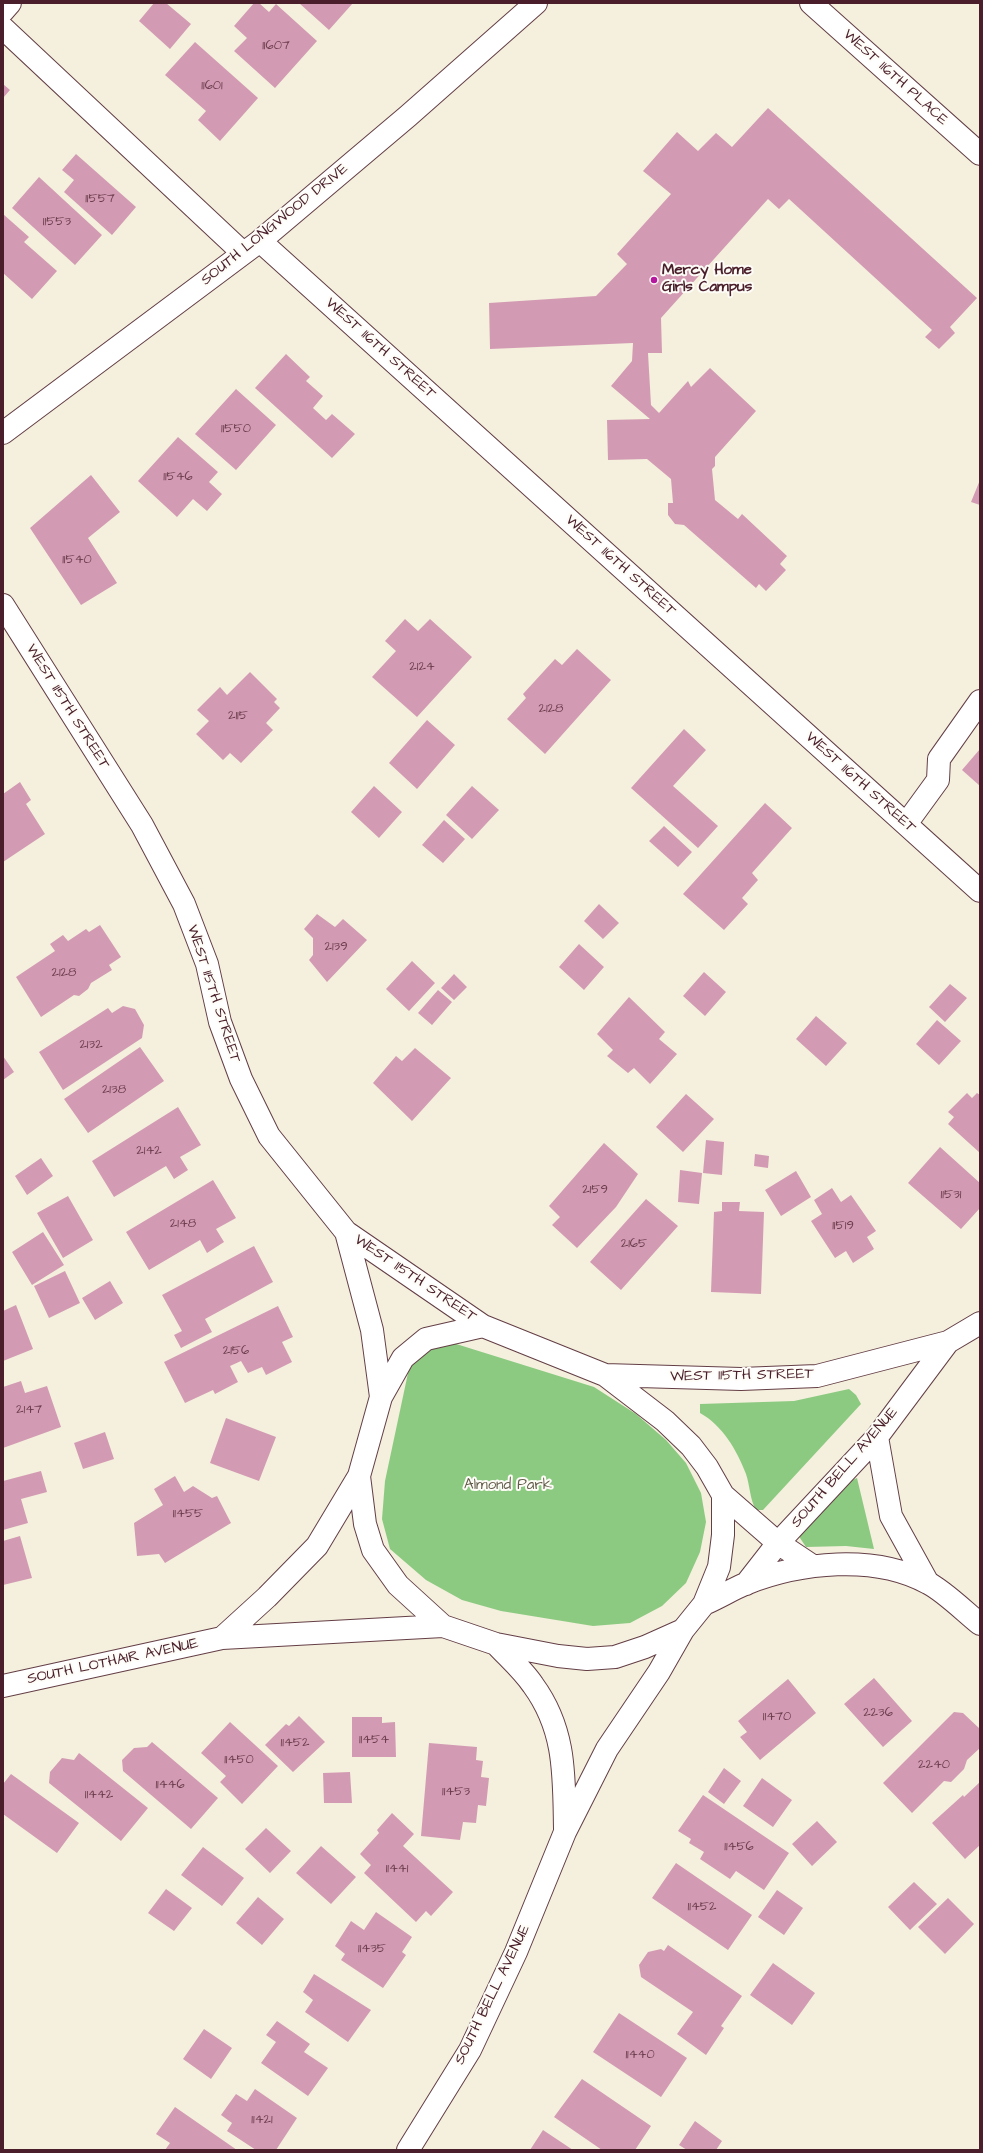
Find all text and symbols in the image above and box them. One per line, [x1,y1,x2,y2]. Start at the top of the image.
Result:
street label: WEST 116TH PLACE [839,26,951,130]
house number: 11607 [262,38,290,54]
house number: 11601 [201,78,223,94]
street label: SOUTH LONGWOOD DRIVE [198,160,352,290]
house number: 11557 [85,191,115,207]
house number: 11553 [43,214,71,230]
place label: Mercy Home Girls Campus [662,262,752,297]
marker: Mercy Home Girls Campus [649,275,659,285]
street label: WEST 116TH STREET [321,295,439,403]
house number: 11550 [221,421,251,437]
house number: 11546 [163,469,193,485]
street label: WEST 116TH STREET [561,512,679,620]
house number: 11540 [62,552,92,568]
street label: WEST 115TH STREET [21,641,113,773]
house number: 2124 [409,659,435,675]
house number: 2128 [539,701,563,717]
house number: 2115 [228,708,248,724]
street label: WEST 116TH STREET [801,729,919,837]
street label: WEST 115TH STREET [182,923,244,1065]
house number: 2139 [324,939,348,955]
house number: 2128 [52,965,76,981]
house number: 2132 [79,1037,103,1053]
house number: 2138 [102,1082,126,1098]
house number: 2142 [136,1143,162,1159]
house number: 2159 [582,1182,608,1198]
house number: 11531 [941,1187,961,1203]
house number: 2148 [170,1216,196,1232]
house number: 11519 [832,1218,854,1234]
street label: WEST 115TH STREET [350,1231,480,1327]
house number: 2165 [621,1236,647,1252]
house number: 2156 [223,1343,249,1359]
street label: WEST 115TH STREET [670,1366,814,1386]
house number: 2147 [16,1402,42,1418]
street label: SOUTH BELL AVENUE [788,1404,902,1532]
park label: Almond Park [464,1477,552,1495]
house number: 11455 [173,1506,203,1522]
street label: SOUTH LOTHAIR AVENUE [26,1635,200,1689]
house number: 2236 [863,1705,893,1721]
house number: 11470 [763,1709,791,1725]
house number: 11454 [359,1732,389,1748]
house number: 11452 [281,1735,309,1751]
house number: 11450 [224,1752,254,1768]
house number: 2240 [918,1757,950,1773]
house number: 11446 [155,1777,185,1793]
house number: 11453 [442,1784,470,1800]
house number: 11442 [85,1787,113,1803]
house number: 11456 [724,1839,754,1855]
house number: 11441 [386,1861,408,1877]
house number: 11452 [688,1899,716,1915]
street label: SOUTH BELL AVENUE [451,1922,535,2068]
house number: 11435 [358,1941,386,1957]
house number: 11440 [625,2047,655,2063]
house number: 11421 [251,2112,273,2128]

